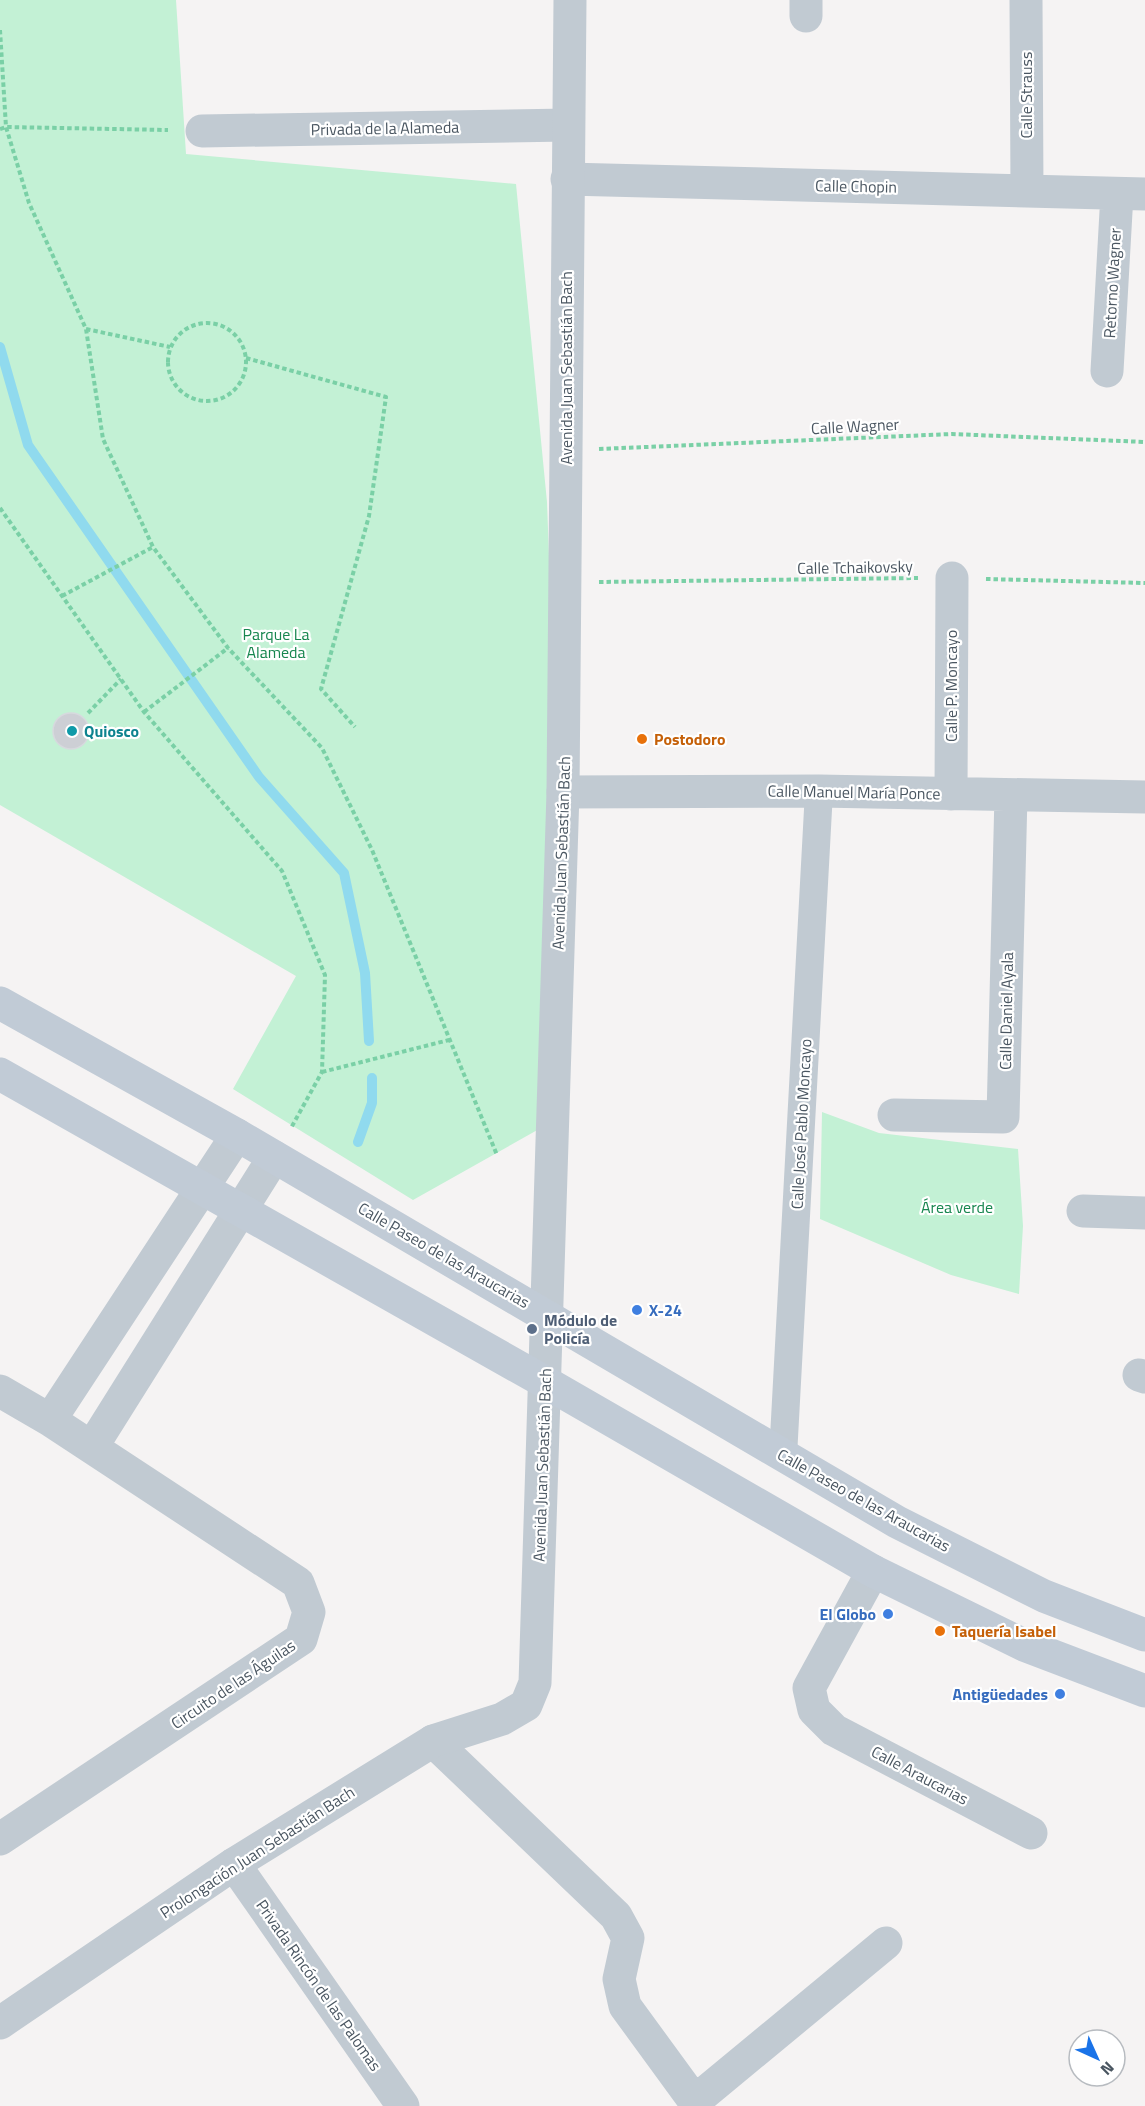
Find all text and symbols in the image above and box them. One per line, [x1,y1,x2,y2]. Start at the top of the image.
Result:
street label: Calle Strauss [1014,52,1038,138]
street label: Privada de la Alameda [311,115,459,141]
street label: Calle Chopin [815,173,897,199]
street label: Retorno Wagner [1097,227,1127,339]
street label: Avenida Juan Sebastián Bach [554,271,578,465]
street label: Calle Wagner [810,412,900,440]
street label: Calle Tchaikovsky [797,554,913,580]
park label: Parque La Alameda [243,622,309,664]
street label: Calle P. Moncayo [939,630,963,742]
place label: Quiosco [84,719,139,743]
marker: Quiosco [65,724,79,738]
place label: Postodoro [654,727,726,751]
marker: Postodoro [635,732,649,746]
street label: Avenida Juan Sebastián Bach [546,756,576,950]
street label: Calle Manuel María Ponce [767,778,941,806]
street label: Calle Daniel Ayala [993,952,1019,1070]
street label: Calle José Pablo Moncayo [785,1038,817,1210]
park label: Área verde [921,1195,993,1219]
street label: Calle Paseo de las Araucarias [354,1196,534,1314]
place label: X-24 [649,1298,682,1322]
marker: X-24 [630,1303,644,1317]
place label: Módulo de Policía [544,1308,617,1350]
marker: Módulo de Policía [525,1322,539,1336]
street label: Avenida Juan Sebastián Bach [527,1368,557,1562]
street label: Calle Paseo de las Araucarias [773,1442,955,1558]
place label: El Globo [819,1602,876,1626]
marker: El Globo [881,1607,895,1621]
place label: Taquería Isabel [952,1619,1056,1643]
marker: Taquería Isabel [933,1624,947,1638]
street label: Circuito de las Águilas [166,1633,300,1735]
place label: Antigüedades [953,1682,1048,1706]
marker: Antigüedades [1053,1687,1067,1701]
street label: Calle Araucarias [867,1739,973,1811]
street label: Prolongación Juan Sebastián Bach [155,1780,359,1924]
street label: Privada Rincón de las Palomas [250,1894,388,2076]
north arrow [1067,2028,1127,2088]
text: N [1095,2056,1120,2081]

